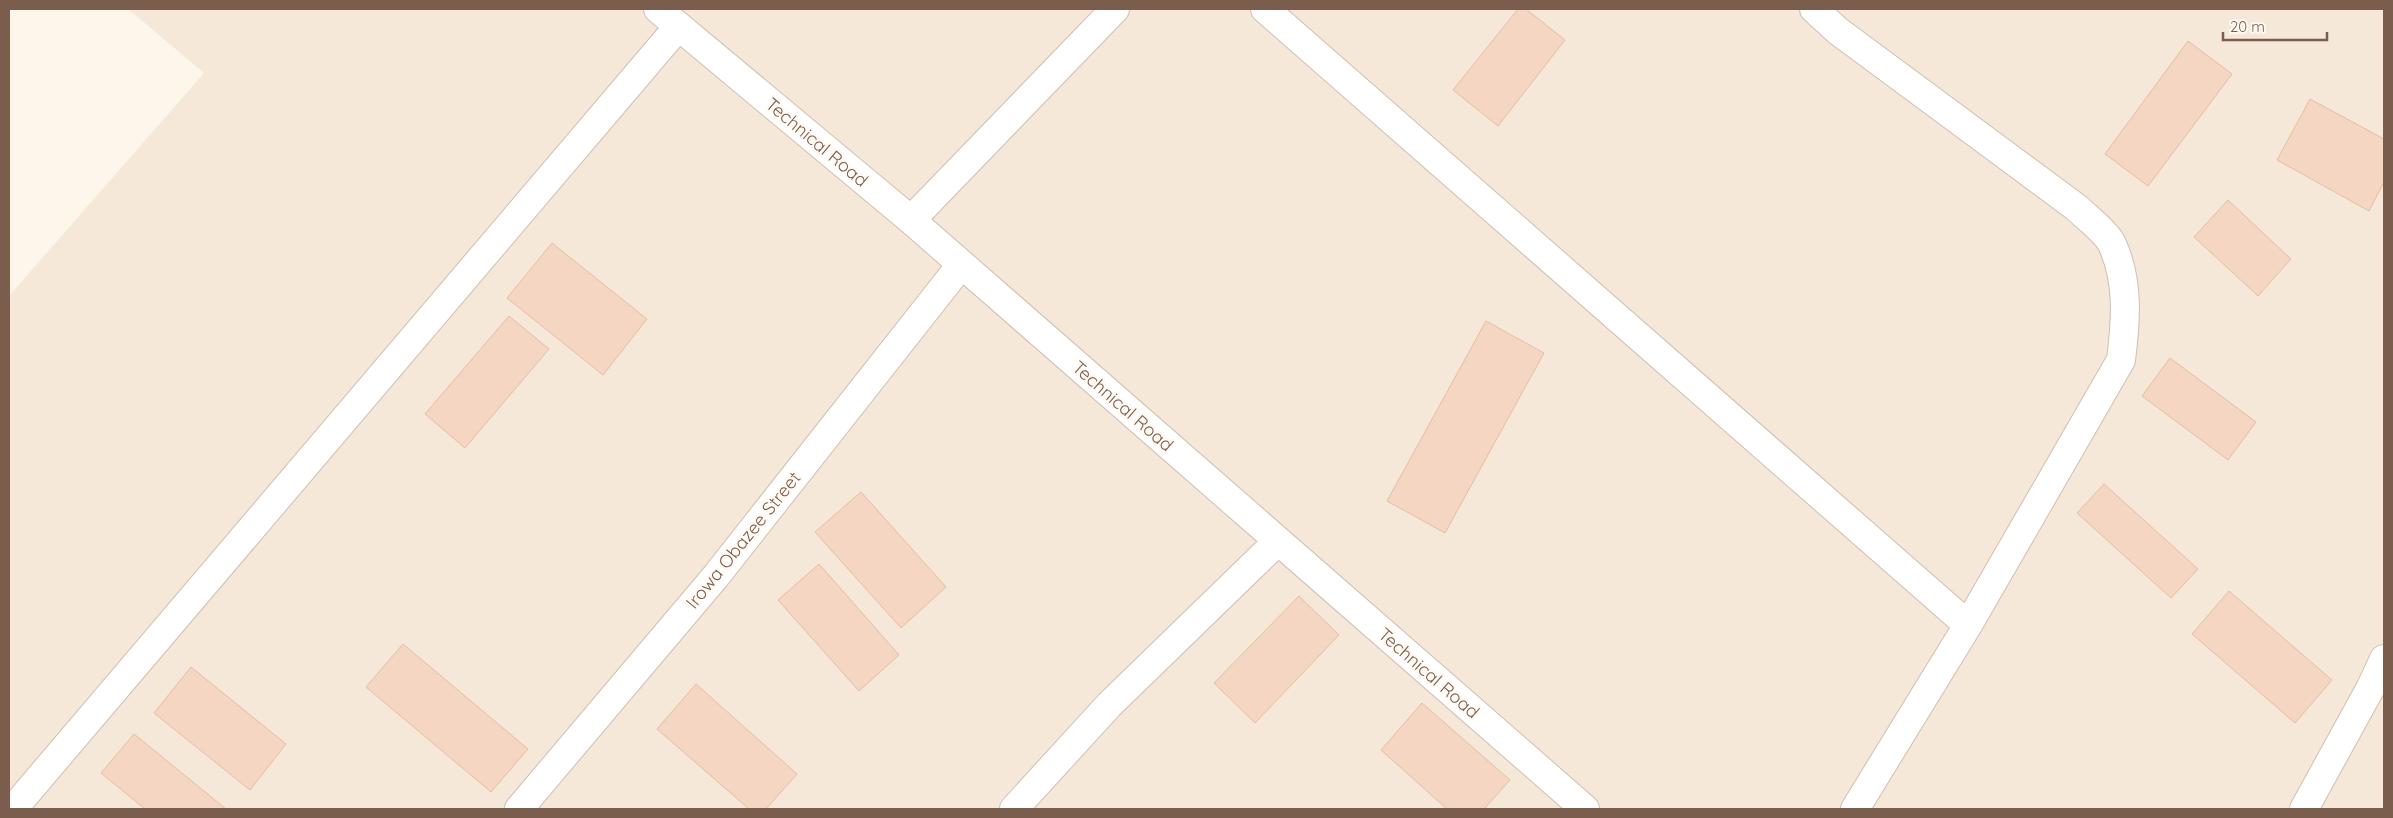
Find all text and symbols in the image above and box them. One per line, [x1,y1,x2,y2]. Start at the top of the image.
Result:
scale bar [2223,10,2327,42]
text: 20 m [2230,17,2265,36]
street label: Technical Road [761,92,873,192]
street label: Technical Road [1068,356,1178,456]
street label: Irowa Obazee Street [681,467,805,613]
street label: Technical Road [1374,623,1484,723]

